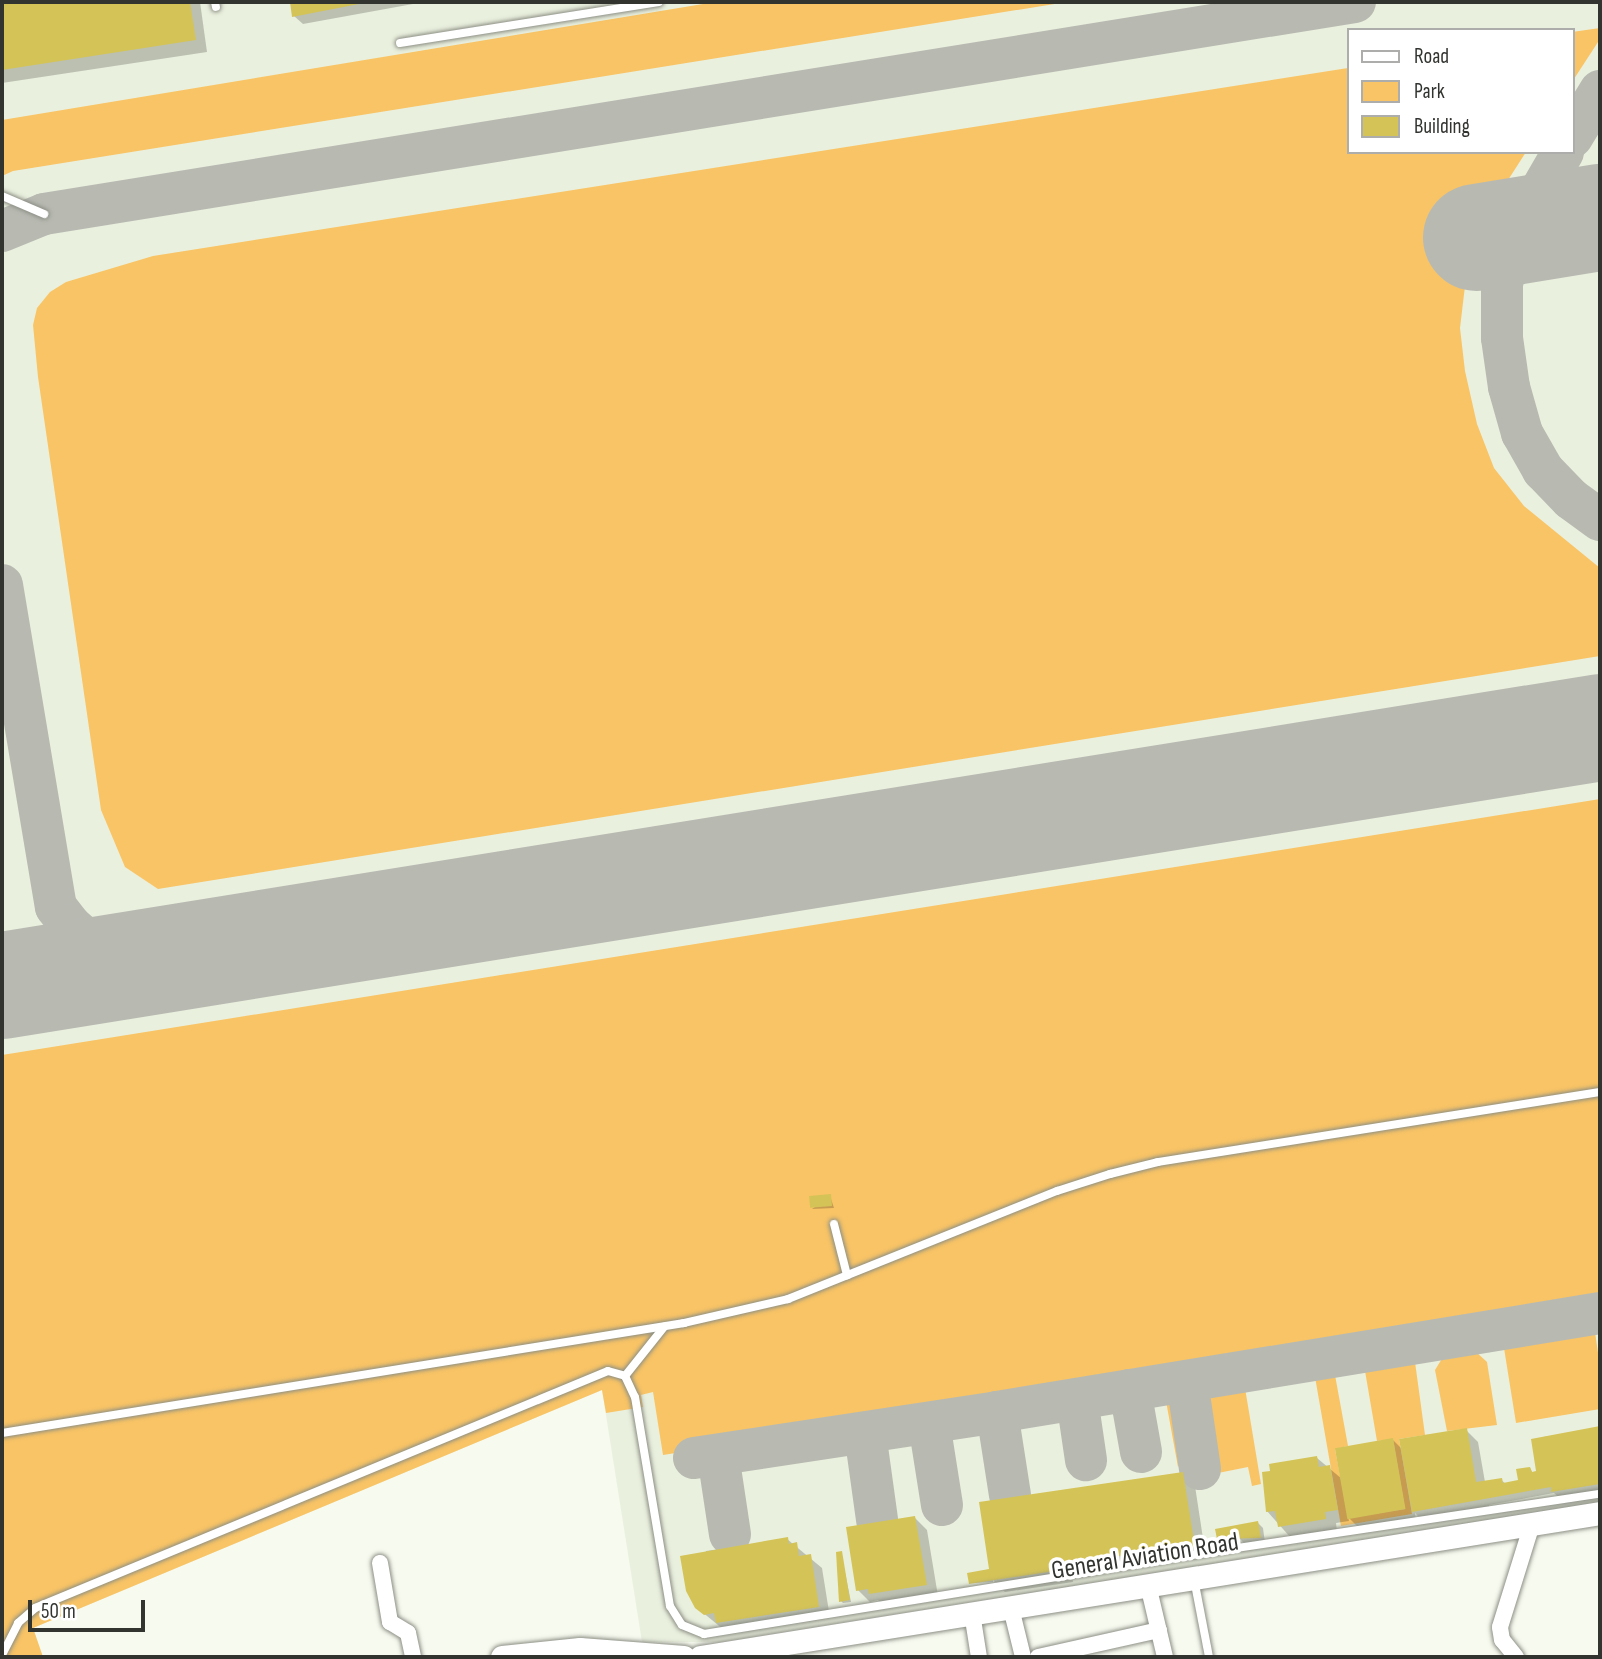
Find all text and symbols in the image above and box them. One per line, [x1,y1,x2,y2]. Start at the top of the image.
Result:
legend [1346,28,1574,154]
text: Road [1414,44,1449,69]
text: Park [1414,79,1445,104]
text: Building [1414,114,1470,139]
street label: General Aviation Road [1049,1527,1241,1587]
scale bar [32,1586,149,1630]
text: 50 m [41,1599,76,1624]

